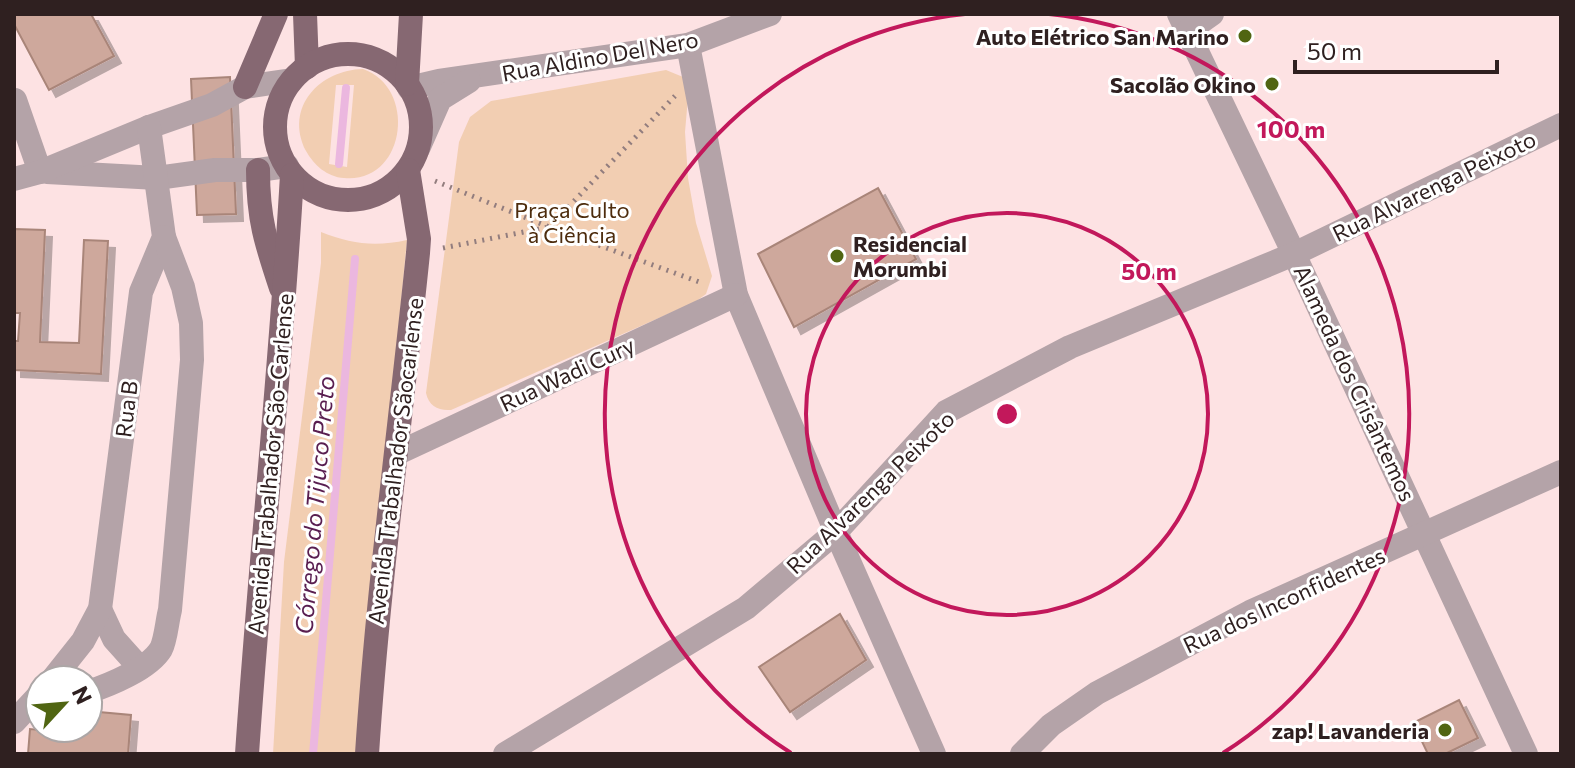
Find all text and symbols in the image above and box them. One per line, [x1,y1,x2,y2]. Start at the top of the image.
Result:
place label: Auto Elétrico San Marino [976,23,1229,50]
scale bar [1295,24,1497,74]
street label: Rua Aldino Del Nero [500,25,700,87]
marker: Auto Elétrico San Marino [1236,27,1254,45]
text: 50 m [1307,36,1362,65]
place label: Sacolão Okino [1110,71,1256,98]
marker: Sacolão Okino [1263,75,1281,93]
text: 100 m [1257,114,1325,143]
street label: Rua Alvarenga Peixoto [1328,125,1540,247]
park label: Praça Culto à Ciência [514,196,630,248]
place label: Residencial Morumbi [853,230,967,282]
marker: Residencial Morumbi [828,247,846,265]
text: 50 m [1121,256,1177,285]
street label: Alameda dos Crisântemos [1288,261,1422,505]
street label: Avenida Trabalhador São-Carlense [242,292,298,636]
street label: Avenida Trabalhador Sãocarlense [362,296,428,626]
street label: Rua Wadi Cury [495,331,639,417]
water label: Córrego do Tijuco Preto [288,375,340,635]
street label: Rua B [109,379,143,439]
centre of rings [993,400,1021,428]
street label: Rua Alvarenga Peixoto [780,405,960,579]
street label: Rua dos Inconfidentes [1179,541,1389,659]
north arrow [24,664,104,744]
text: N [67,682,98,708]
place label: zap! Lavanderia [1272,717,1429,744]
marker: zap! Lavanderia [1436,721,1454,739]

